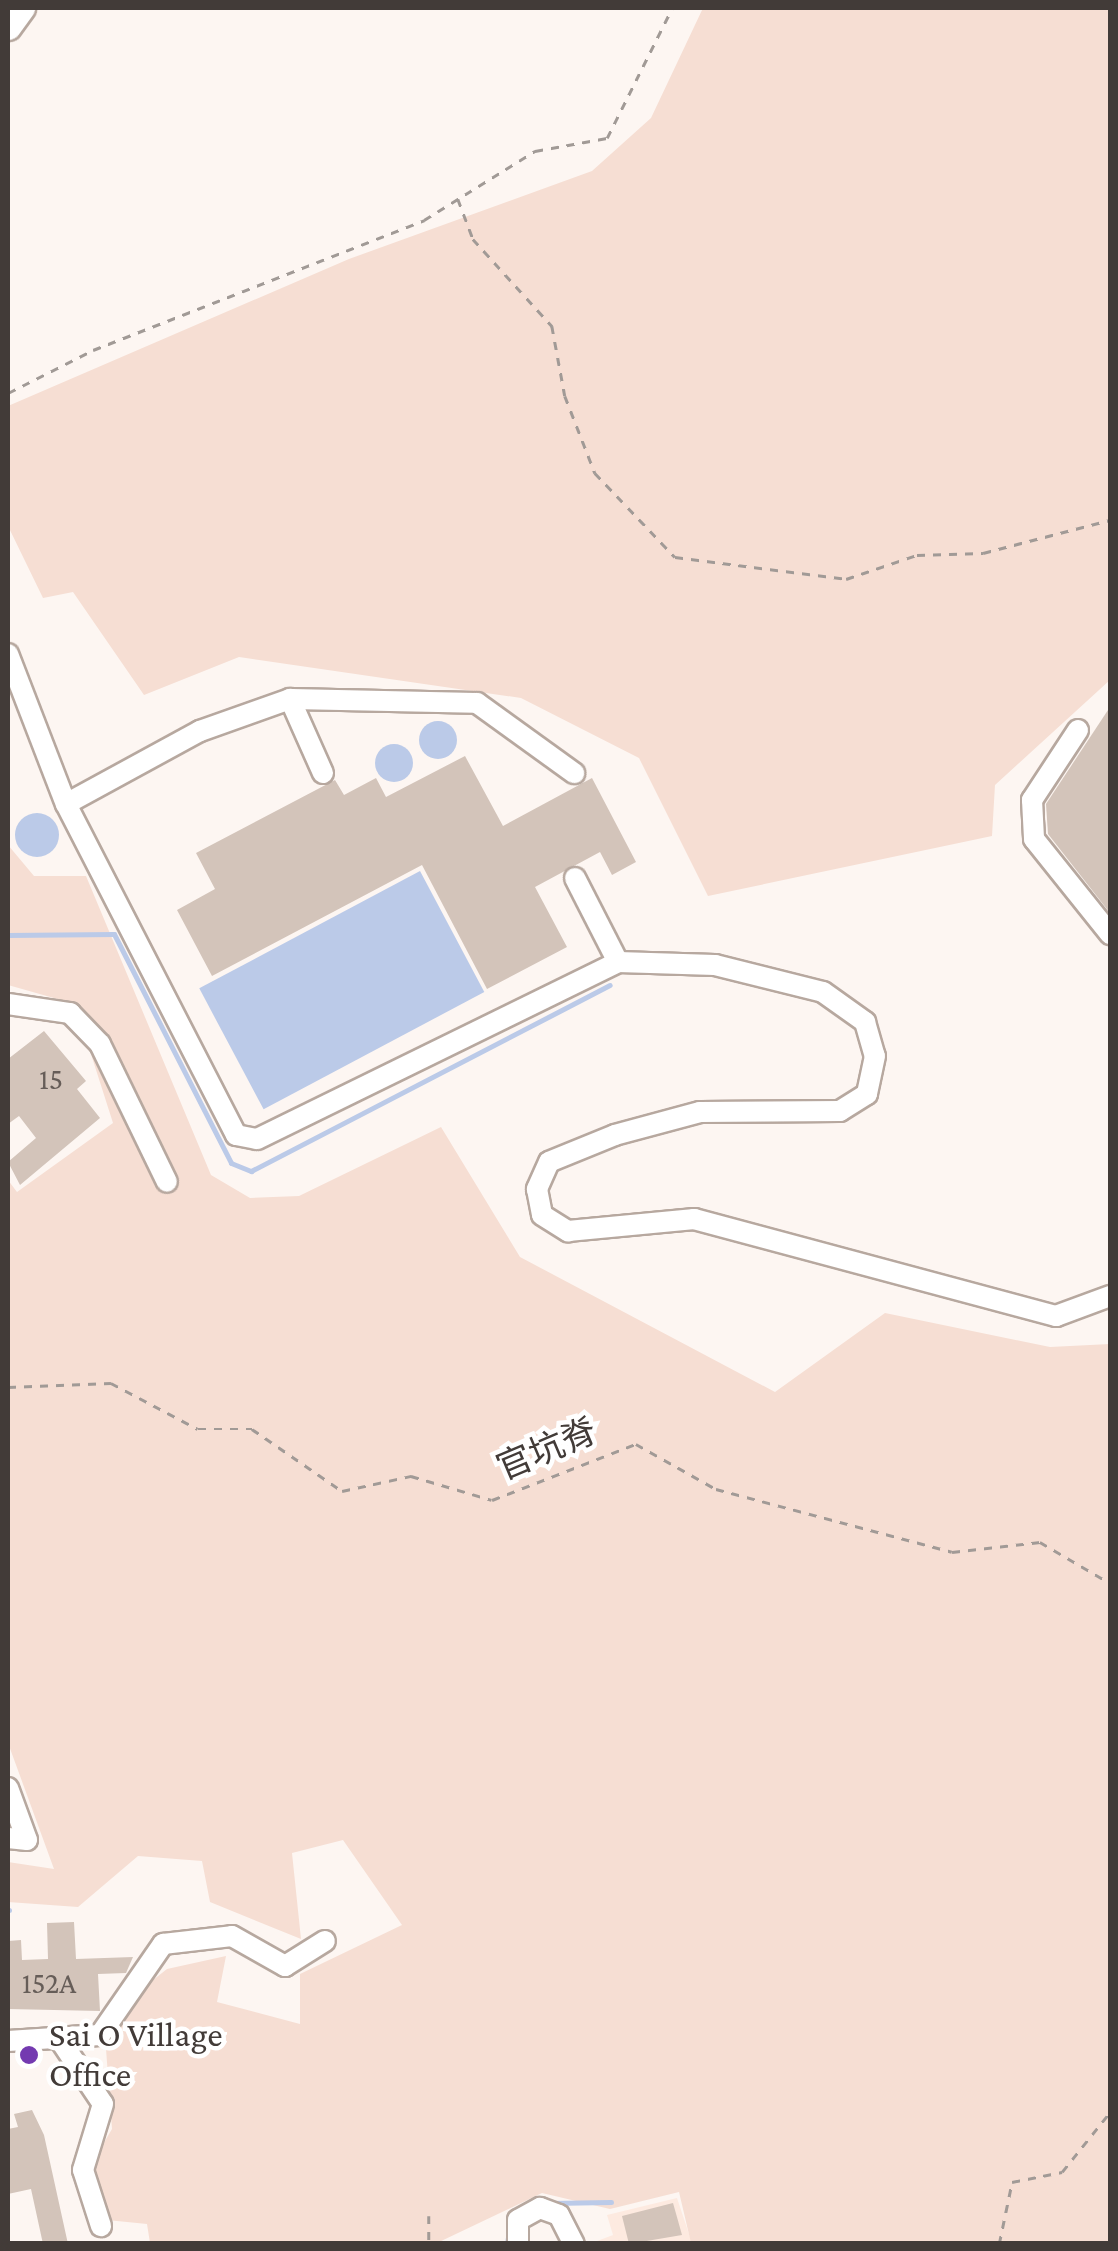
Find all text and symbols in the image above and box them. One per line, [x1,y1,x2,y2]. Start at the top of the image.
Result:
house number: 15 [39,1061,63,1097]
street label: 官坑脊 [490,1410,604,1490]
house number: 152A [22,1965,76,2001]
place label: Sai O Village Office [49,2014,223,2096]
marker: Sai O Village Office [18,2044,40,2066]

